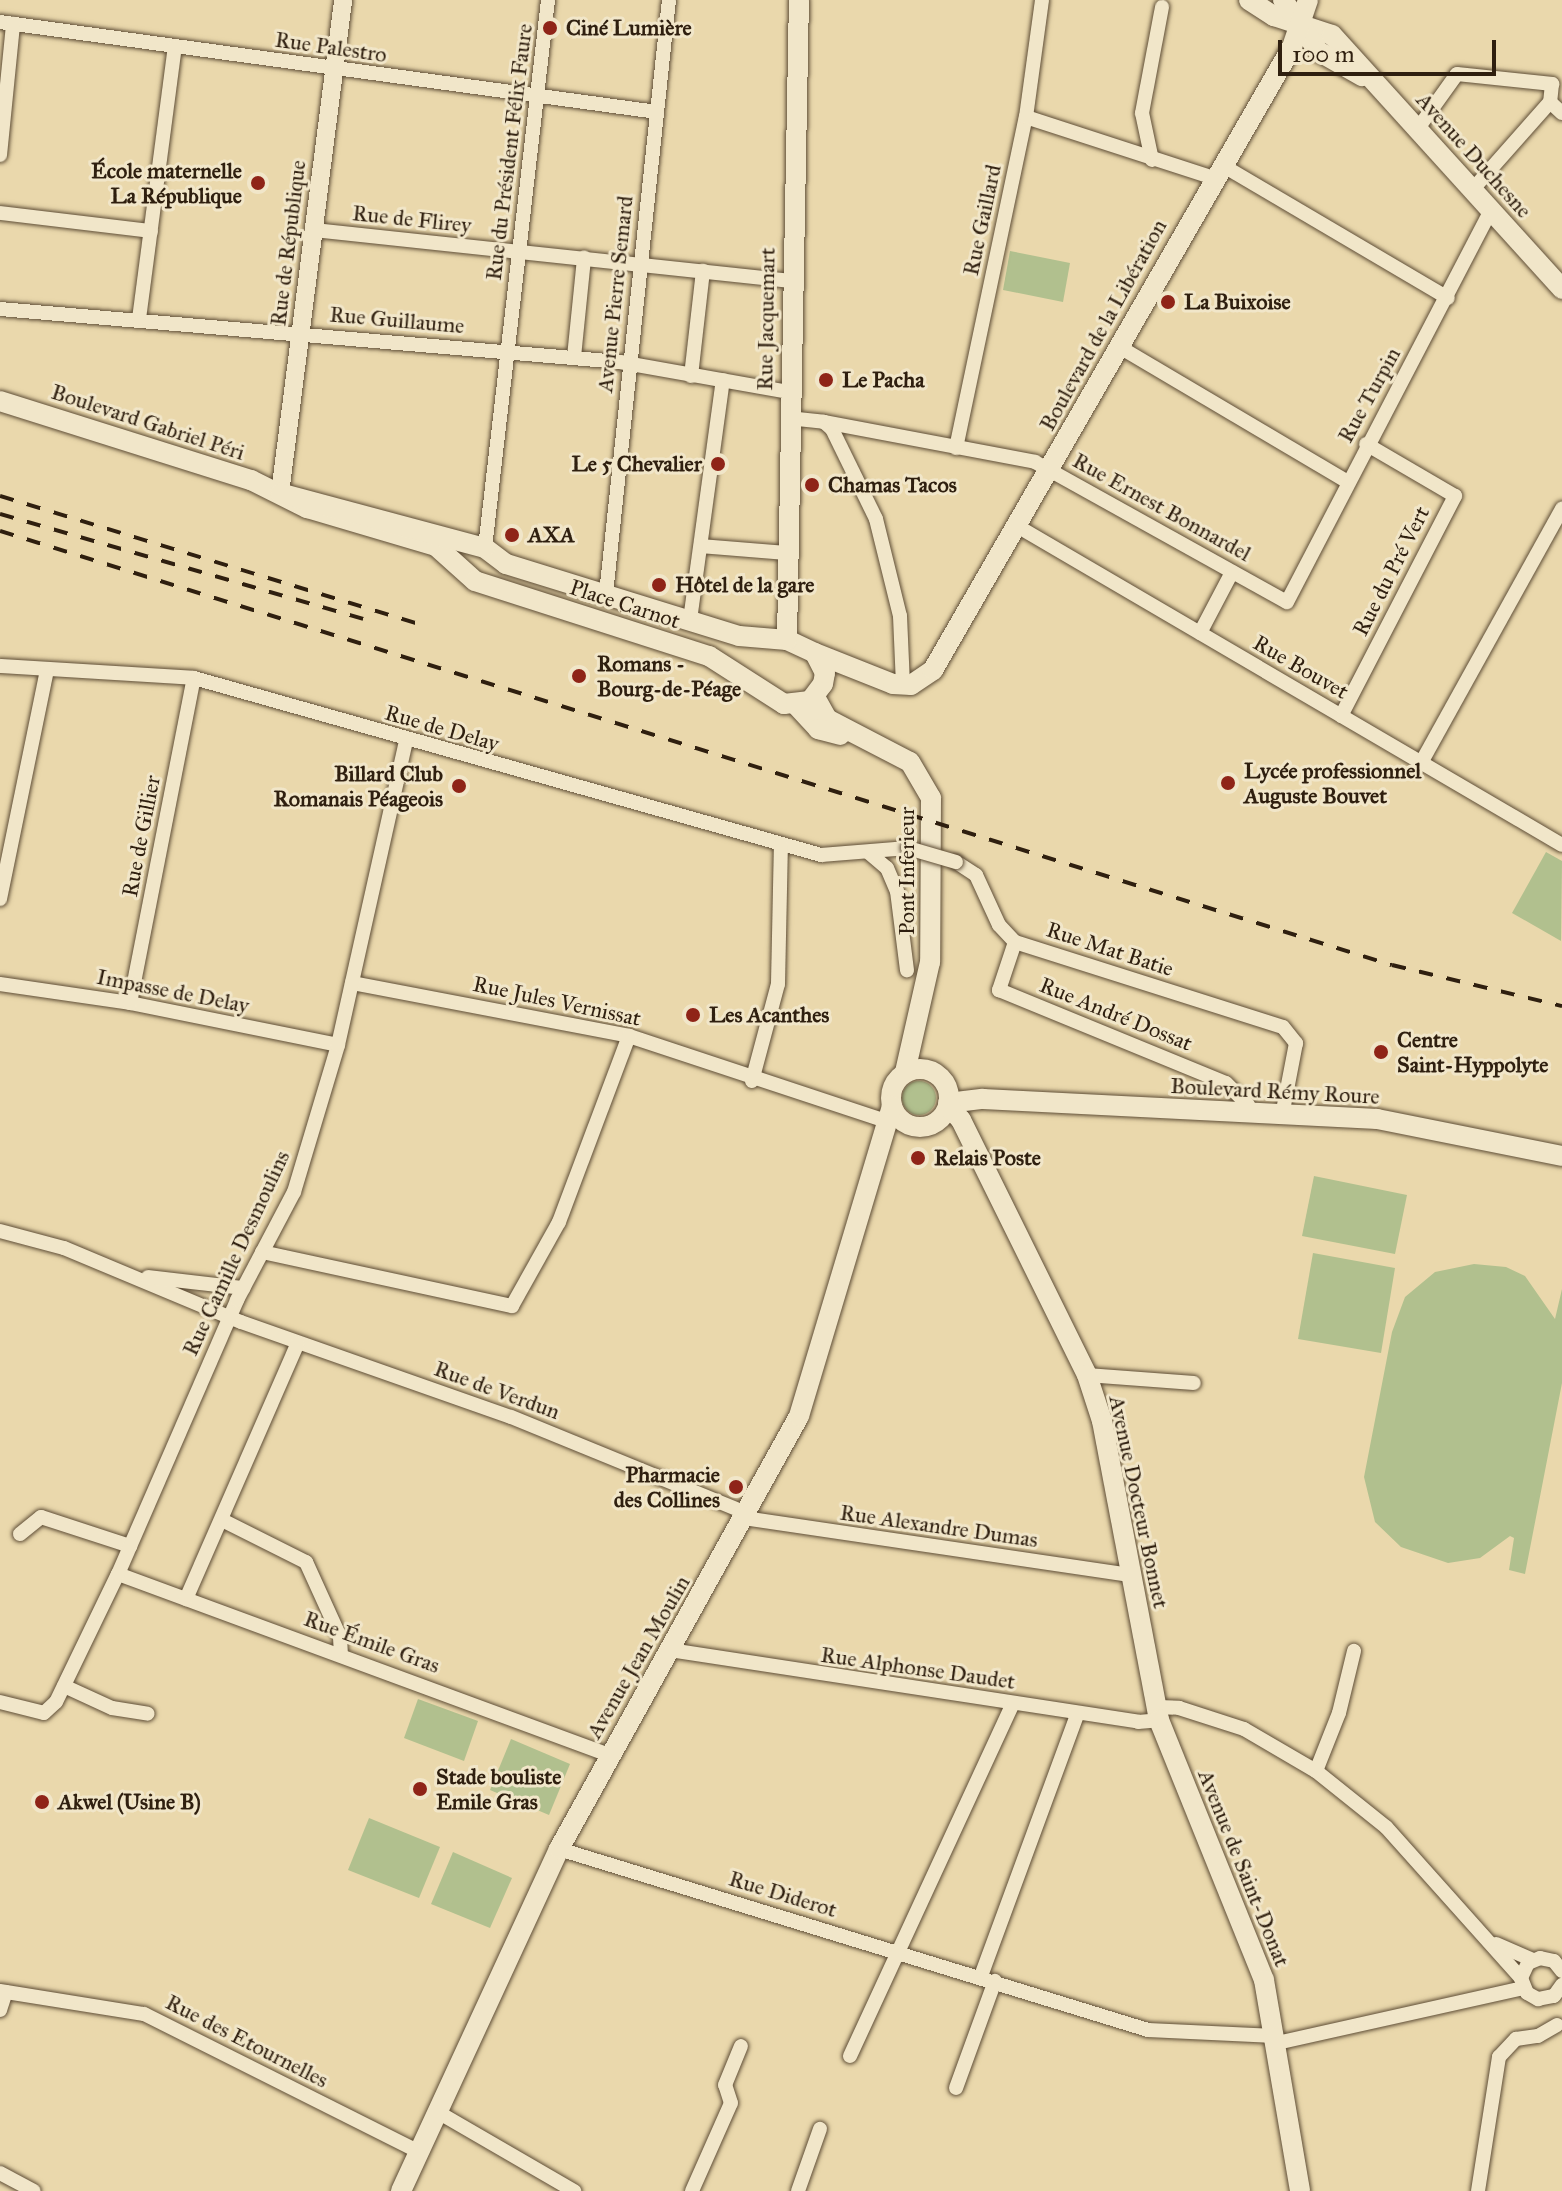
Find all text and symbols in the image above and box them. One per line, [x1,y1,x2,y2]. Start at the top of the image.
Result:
place label: Ciné Lumière [566,15,692,41]
marker: Ciné Lumière [541,19,559,37]
street label: Rue du Président Félix Faure [480,22,538,282]
scale bar [1282,24,1500,74]
street label: Rue Palestro [273,26,389,68]
text: 100 m [1292,39,1355,69]
street label: Avenue Duchesne [1411,87,1537,223]
place label: École maternelle La République [91,157,242,208]
street label: Rue de République [265,159,311,327]
street label: Rue Gaillard [957,162,1007,278]
marker: École maternelle La République [249,174,267,192]
street label: Avenue Pierre Semard [592,194,638,394]
street label: Rue de Flirey [351,200,473,238]
street label: Boulevard de la Libération [1034,215,1172,435]
street label: Rue Jacquemart [752,247,780,391]
place label: La Buixoise [1184,289,1291,315]
marker: La Buixoise [1159,293,1177,311]
street label: Rue Guillaume [328,301,466,339]
street label: Rue Turpin [1332,343,1406,447]
place label: Le Pacha [842,367,924,393]
marker: Le Pacha [817,371,835,389]
street label: Boulevard Gabriel Péri [48,378,248,466]
street label: Rue Ernest Bonnardel [1068,447,1256,567]
place label: Le 5 Chevalier [572,451,702,477]
marker: Le 5 Chevalier [709,455,727,473]
place label: Chamas Tacos [828,472,957,498]
marker: Chamas Tacos [803,476,821,494]
street label: Rue du Pré Vert [1347,502,1435,640]
place label: AXA [528,522,575,548]
marker: AXA [503,526,521,544]
place label: Hôtel de la gare [675,572,814,598]
street label: Place Carnot [566,574,684,634]
marker: Hôtel de la gare [650,576,668,594]
street label: Rue Bouvet [1249,629,1353,705]
place label: Romans - Bourg-de-Péage [597,650,741,702]
marker: Romans - Bourg-de-Péage [568,665,590,687]
street label: Rue de Delay [382,699,502,757]
place label: Lycée professionnel Auguste Bouvet [1244,757,1421,808]
place label: Billard Club Romanais Péageois [273,760,443,812]
street label: Rue de Gillier [116,773,166,899]
marker: Lycée professionnel Auguste Bouvet [1219,774,1237,792]
marker: Billard Club Romanais Péageois [450,777,468,795]
street label: Pont Inferieur [894,807,920,935]
street label: Rue Mat Batie [1043,916,1177,982]
street label: Impasse de Delay [94,963,252,1019]
street label: Rue Jules Vernissat [471,970,643,1032]
street label: Rue André Dossat [1036,971,1196,1057]
place label: Les Acanthes [709,1002,829,1028]
marker: Les Acanthes [684,1006,702,1024]
place label: Centre Saint-Hyppolyte [1397,1026,1549,1078]
marker: Centre Saint-Hyppolyte [1372,1043,1390,1061]
street label: Boulevard Rémy Roure [1170,1072,1380,1110]
place label: Relais Poste [934,1145,1041,1171]
street label: Rue Camille Desmoulins [177,1146,295,1360]
marker: Relais Poste [909,1149,927,1167]
street label: Rue de Verdun [431,1355,563,1425]
street label: Avenue Docteur Bonnet [1104,1393,1174,1611]
place label: Pharmacie des Collines [614,1461,720,1512]
marker: Pharmacie des Collines [727,1478,745,1496]
street label: Rue Alexandre Dumas [838,1499,1040,1553]
street label: Avenue Jean Moulin [581,1571,695,1743]
street label: Rue Émile Gras [300,1605,444,1679]
street label: Rue Alphonse Daudet [819,1641,1017,1695]
place label: Stade bouliste Emile Gras [436,1763,561,1814]
street label: Avenue de Saint-Donat [1192,1766,1296,1970]
marker: Stade bouliste Emile Gras [411,1780,429,1798]
place label: Akwel (Usine B) [58,1789,201,1815]
marker: Akwel (Usine B) [33,1793,51,1811]
street label: Rue Diderot [726,1865,840,1923]
street label: Rue des Etournelles [161,1989,333,2093]

